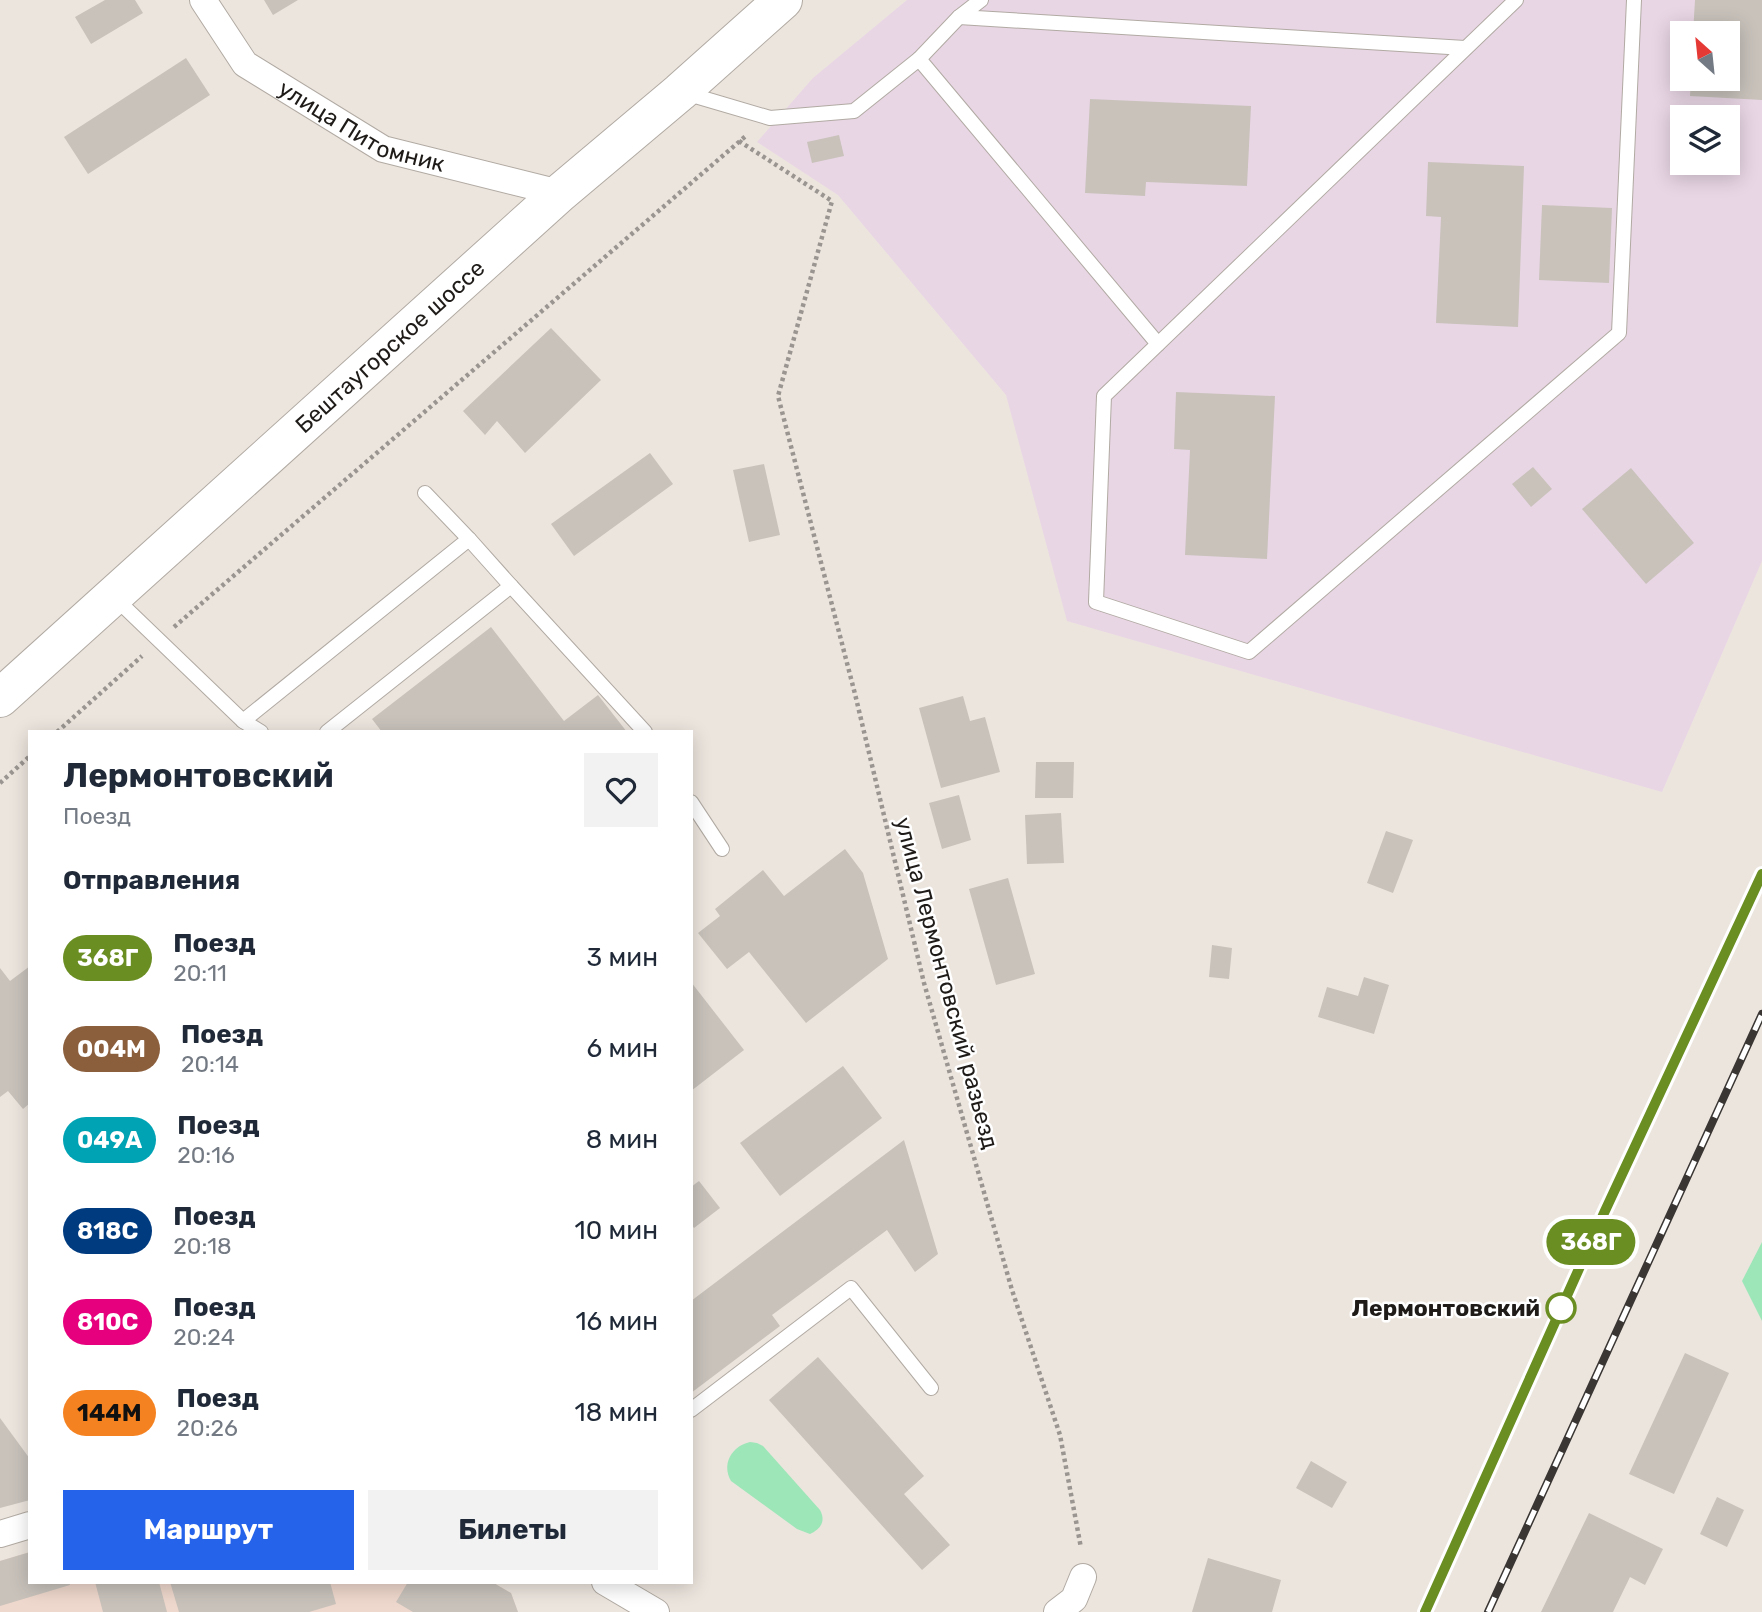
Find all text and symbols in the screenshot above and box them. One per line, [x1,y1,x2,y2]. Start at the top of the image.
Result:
north arrow [1670,21,1740,91]
map controls [1670,21,1740,175]
street label: улица Питомник [273,74,448,178]
button: layers [1670,105,1740,175]
street label: Бештаугорское шоссе [289,254,490,439]
button: heart [584,753,658,827]
text: Лермонтовский [63,756,334,795]
text: Поезд [63,802,131,830]
street label: улица Лермонтовский разьезд [889,814,1005,1152]
text: Отправления [63,865,240,896]
text: Поезд [173,928,256,959]
text: 3 мин [587,942,658,973]
text: 368Г [77,944,138,972]
text: 20:11 [173,959,227,987]
text: Поезд [181,1019,263,1050]
text: 6 мин [587,1033,658,1064]
text: 004М [77,1035,146,1063]
text: 20:14 [181,1050,239,1078]
text: Поезд [177,1110,259,1141]
text: 8 мин [586,1124,658,1155]
text: 049А [77,1126,142,1154]
text: 20:16 [177,1141,235,1169]
text: Поезд [173,1201,256,1232]
text: 10 мин [575,1215,658,1246]
text: 818С [77,1217,138,1245]
line badge: 368Г [1542,1219,1640,1265]
text: 368Г [1560,1228,1622,1256]
text: 20:18 [173,1232,232,1260]
text: Поезд [173,1292,256,1323]
marker: Лермонтовский [1546,1293,1576,1323]
place label: Лермонтовский [1351,1294,1540,1322]
text: 16 мин [575,1306,658,1337]
text: 810С [77,1308,138,1336]
text: 20:24 [173,1323,235,1351]
text: Поезд [177,1383,259,1414]
text: 18 мин [575,1397,658,1428]
text: 144М [77,1399,142,1427]
text: 20:26 [177,1414,238,1442]
button: Маршрут [63,1490,354,1570]
button: Билеты [368,1490,658,1570]

